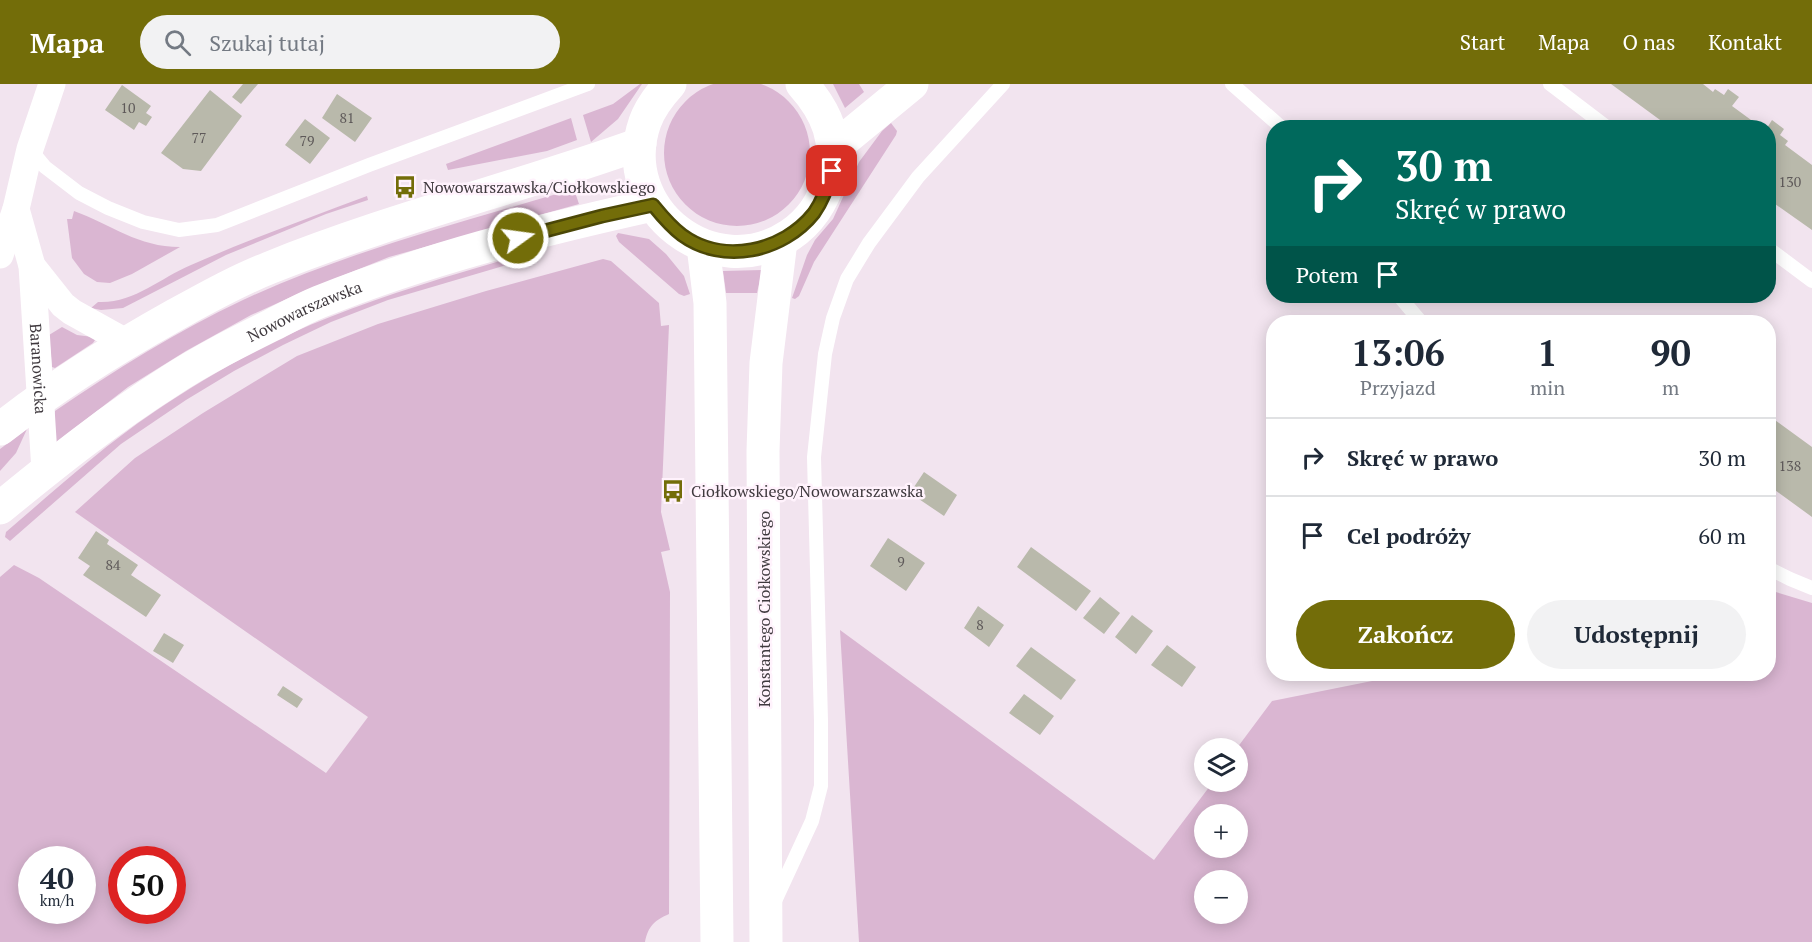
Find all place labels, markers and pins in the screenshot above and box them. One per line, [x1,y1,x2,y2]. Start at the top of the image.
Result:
pin [806,145,857,196]
bus stop icon: Nowowarszawska/Ciołkowskiego [392,174,418,200]
place label: Nowowarszawska/Ciołkowskiego [423,176,656,198]
bus stop icon: Ciołkowskiego/Nowowarszawska [660,478,686,504]
place label: Ciołkowskiego/Nowowarszawska [691,480,923,502]

